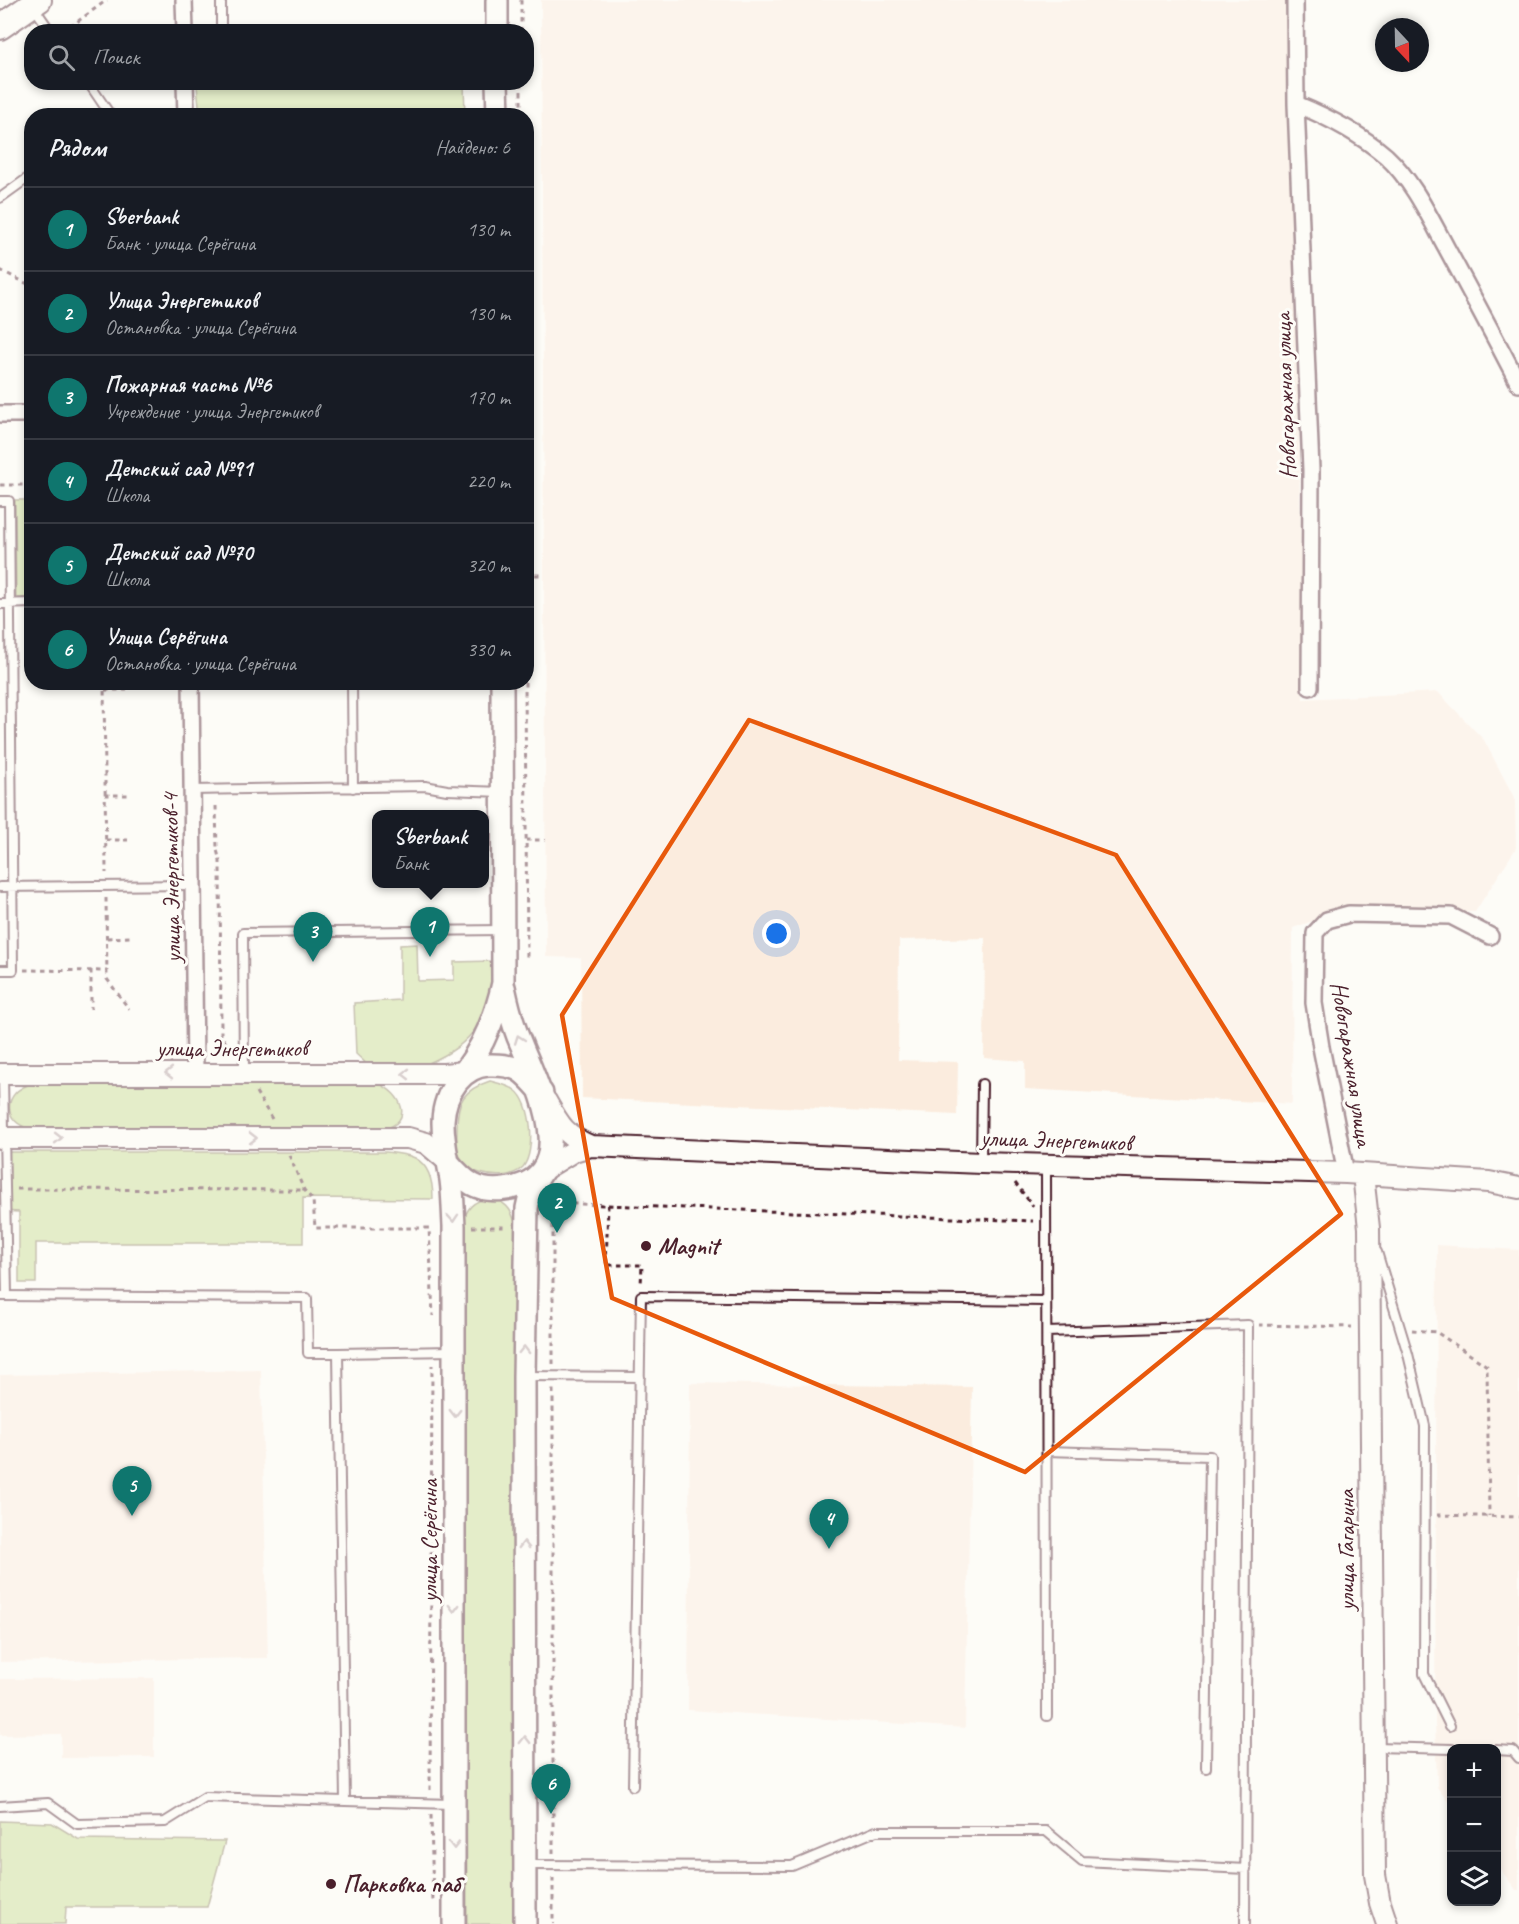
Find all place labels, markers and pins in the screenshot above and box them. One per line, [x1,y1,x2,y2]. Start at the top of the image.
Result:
pin: 1 [410,908,450,957]
pin: 3 [294,912,332,962]
pin: 2 [538,1184,576,1233]
place label: Magnit [658,1231,723,1261]
marker: Magnit [639,1239,653,1253]
pin: 5 [112,1466,152,1516]
pin: 4 [810,1500,848,1549]
pin: 6 [532,1764,570,1814]
place label: Парковка паб [343,1869,465,1899]
marker: Парковка паб [324,1877,338,1891]

